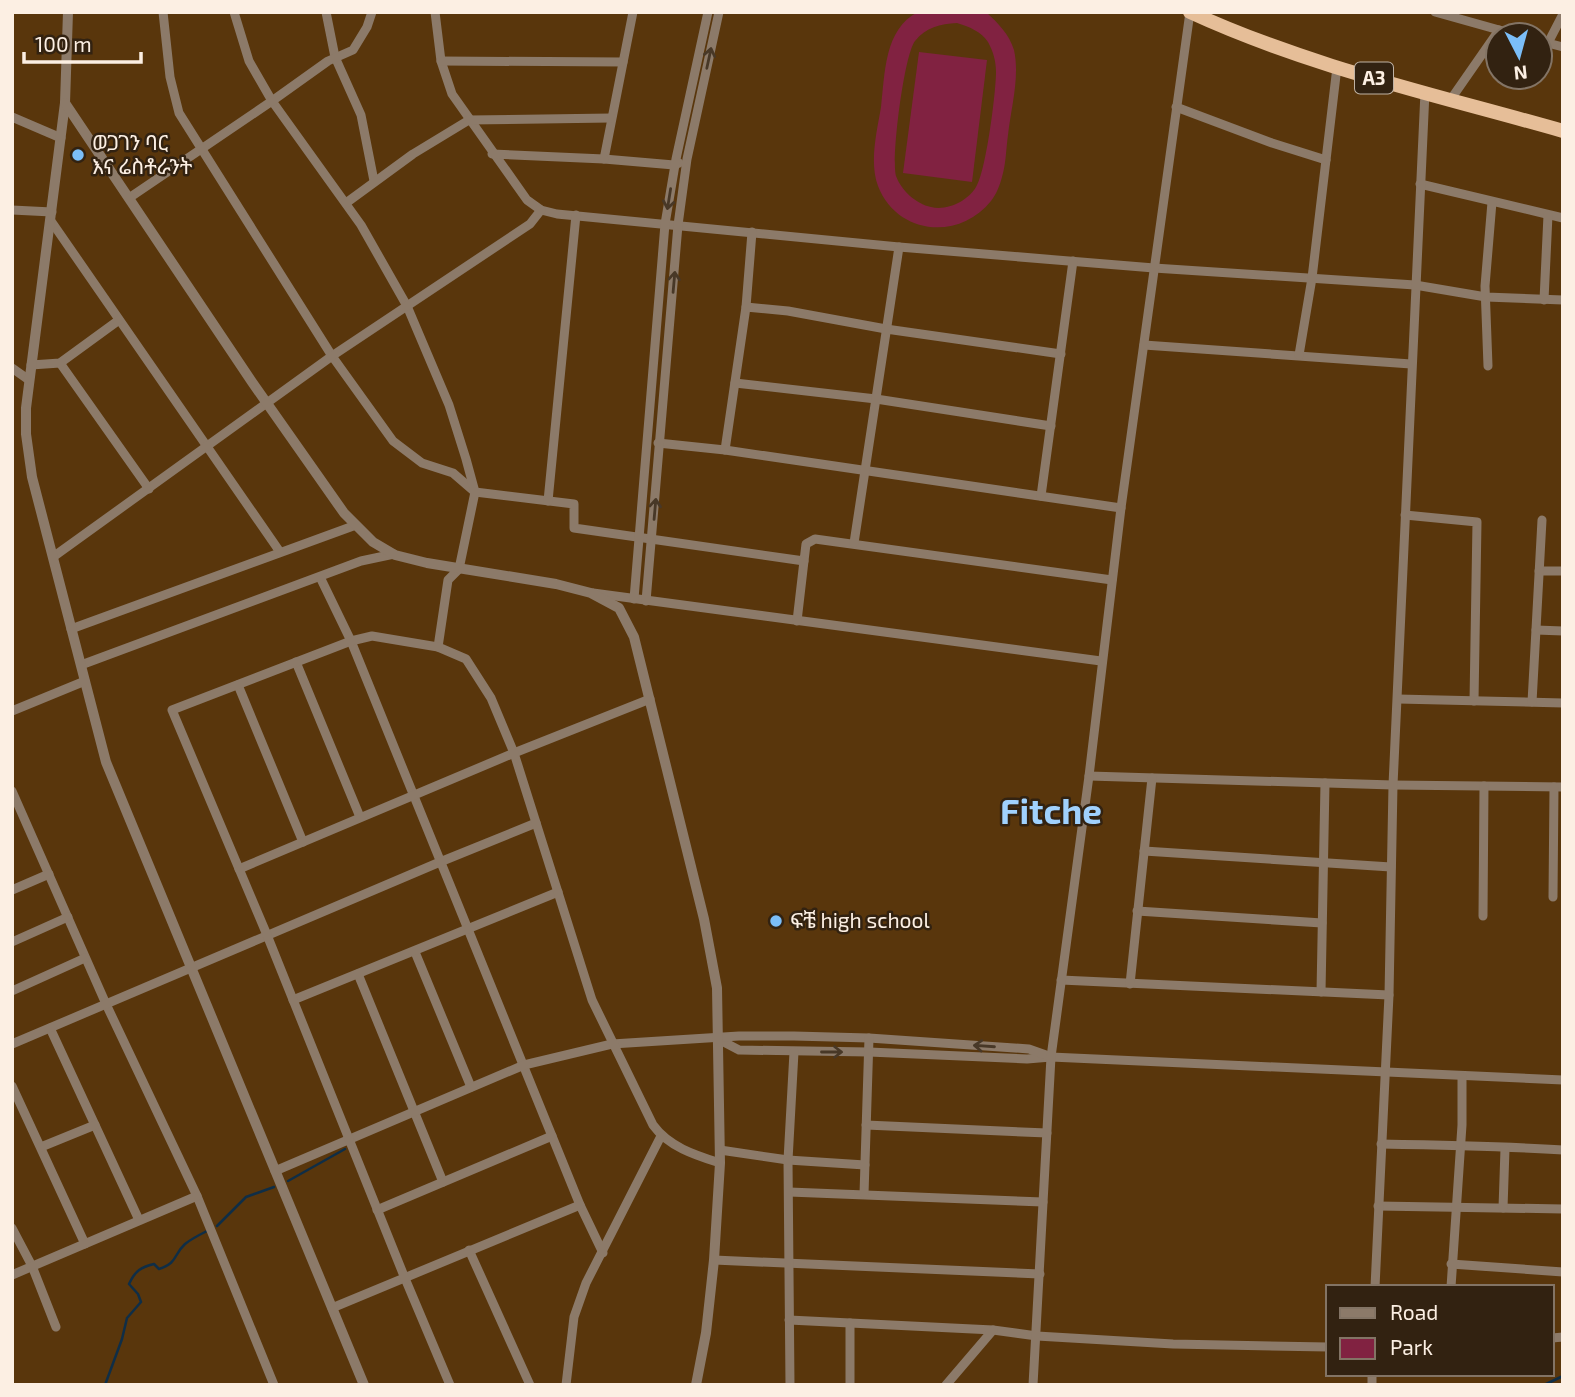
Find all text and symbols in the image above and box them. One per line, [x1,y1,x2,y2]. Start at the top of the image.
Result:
scale bar [24,21,142,65]
north arrow [1484,21,1554,91]
text: 100 m [35,31,92,56]
one-way arrow [703,47,717,70]
text: N [1513,61,1529,86]
road number: A3 [1355,62,1393,94]
place label: ወጋገን ባር እና ሬስቶራንት [92,129,193,178]
marker: ወጋገን ባር እና ሬስቶራንት [70,147,86,163]
one-way arrow [662,187,675,210]
one-way arrow [668,271,681,294]
one-way arrow [648,498,661,521]
district label: Fitche [1000,789,1102,831]
place label: ፍቼ high school [790,907,930,932]
marker: ፍቼ high school [768,913,784,929]
one-way arrow [974,1039,996,1052]
one-way arrow [821,1045,844,1059]
legend [1326,1285,1554,1376]
text: Road [1390,1299,1438,1324]
text: Park [1390,1334,1433,1359]

